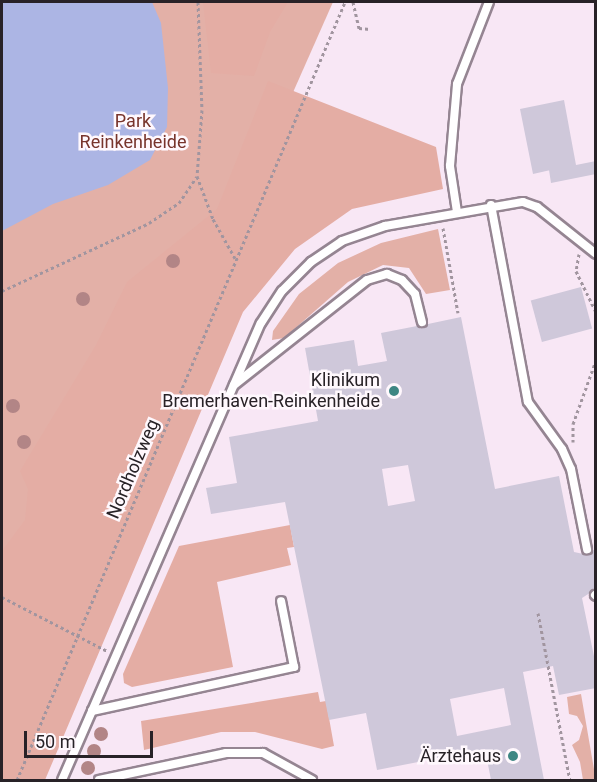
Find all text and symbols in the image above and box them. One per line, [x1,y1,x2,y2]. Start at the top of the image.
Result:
park label: Park Reinkenheide [80,111,186,154]
place label: Klinikum Bremerhaven-Reinkenheide [162,370,380,412]
marker: Klinikum Bremerhaven-Reinkenheide [385,382,403,400]
street label: Nordholzweg [102,416,164,522]
scale bar [27,719,156,757]
text: 50 m [35,731,75,752]
place label: Ärztehaus [420,745,501,767]
marker: Ärztehaus [506,749,520,763]

